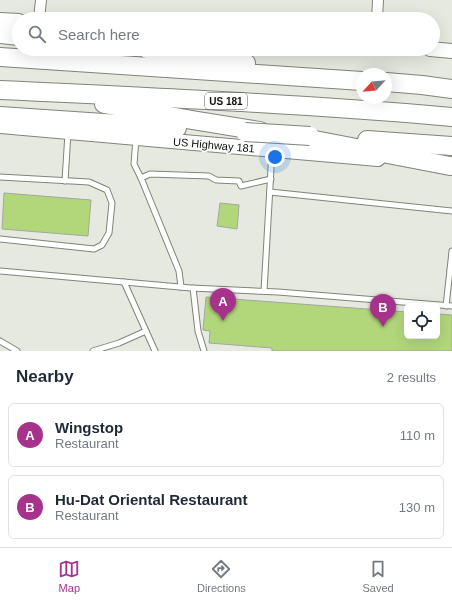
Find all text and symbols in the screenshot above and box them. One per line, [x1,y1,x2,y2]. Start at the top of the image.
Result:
search box [12,12,440,56]
icon: search [26,23,48,45]
text: Search here [58,26,140,43]
north arrow [356,68,392,104]
road number: US 181 [205,93,247,109]
street label: US Highway 181 [173,135,255,155]
your location [265,147,285,167]
pin: A [210,288,236,321]
pin: B [370,294,396,327]
map controls [404,303,440,339]
button: locate [404,303,440,339]
text: Nearby [16,367,74,386]
text: 2 results [387,370,436,385]
text: Wingstop [55,419,123,436]
text: A [25,428,35,443]
text: 110 m [400,428,435,443]
text: Restaurant [55,436,119,451]
text: Hu-Dat Oriental Restaurant [55,491,248,508]
text: B [25,500,35,515]
text: 130 m [399,500,435,515]
text: Restaurant [55,508,119,523]
tab: Map [58,558,80,594]
tab: Directions [197,558,246,594]
tab: Saved [362,558,394,594]

